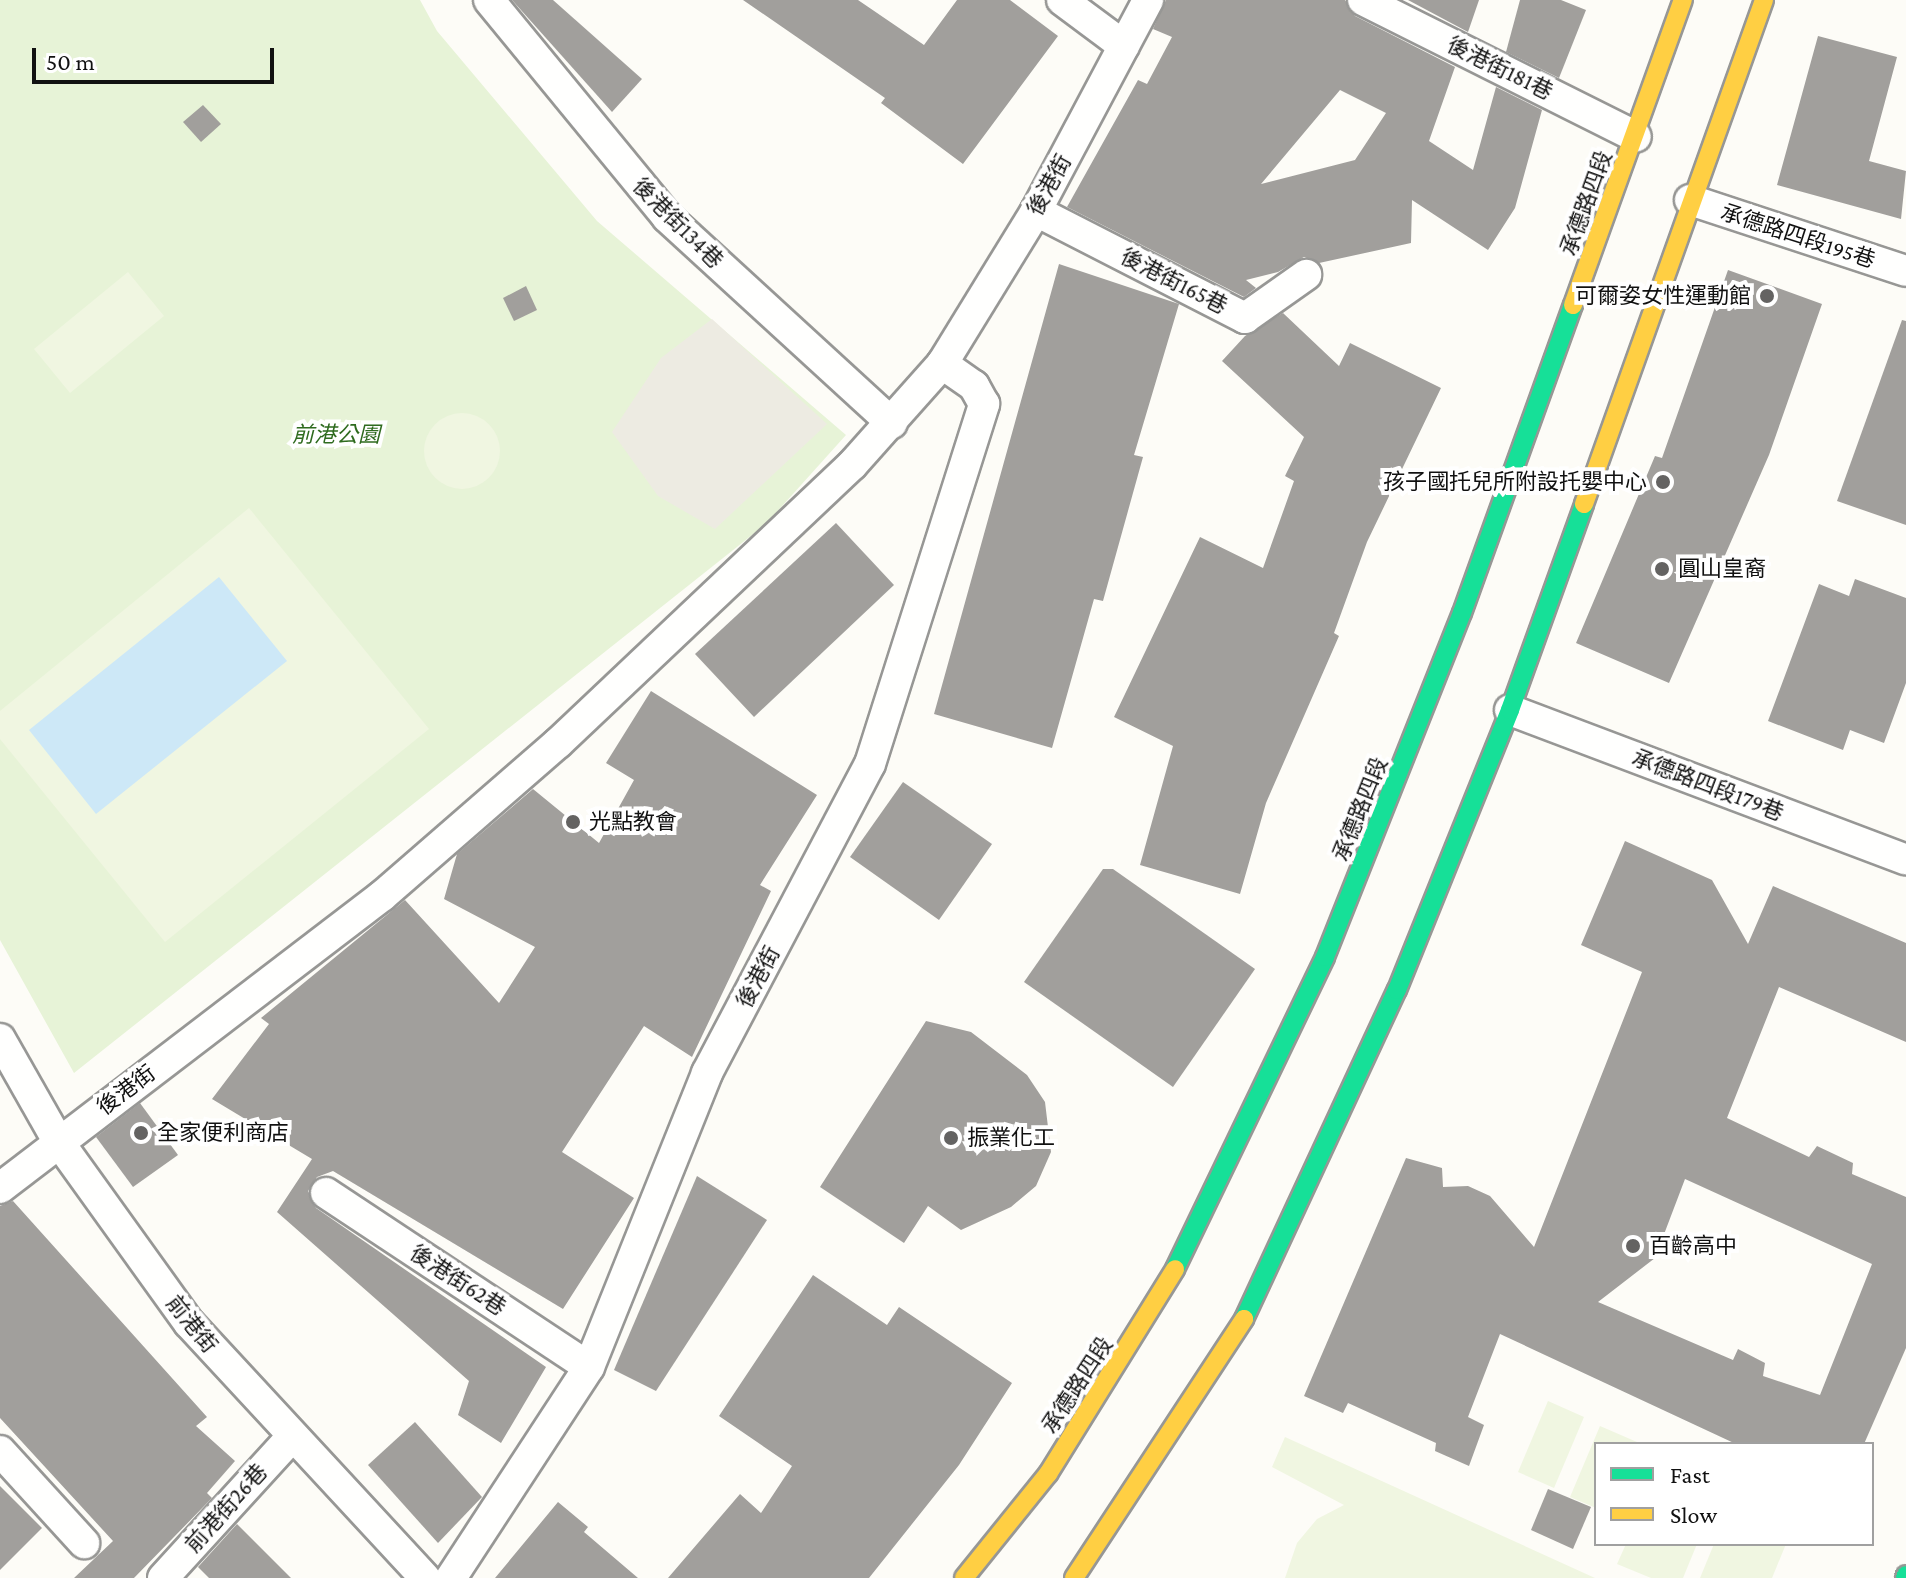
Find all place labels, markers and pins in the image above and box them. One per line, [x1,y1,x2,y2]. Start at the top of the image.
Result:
place label: 可爾姿女性運動館 [1575,283,1751,309]
marker: 可爾姿女性運動館 [1758,287,1776,305]
place label: 孩子國托兒所附設托嬰中心 [1383,469,1647,495]
marker: 孩子國托兒所附設托嬰中心 [1654,473,1672,491]
place label: 圓山皇裔 [1678,556,1766,582]
marker: 圓山皇裔 [1653,560,1671,578]
place label: 光點教會 [589,809,677,835]
marker: 光點教會 [564,813,582,831]
place label: 全家便利商店 [157,1120,289,1146]
marker: 全家便利商店 [132,1124,150,1142]
place label: 振業化工 [967,1125,1055,1151]
marker: 振業化工 [942,1129,960,1147]
place label: 百齡高中 [1649,1233,1737,1259]
marker: 百齡高中 [1624,1237,1642,1255]

